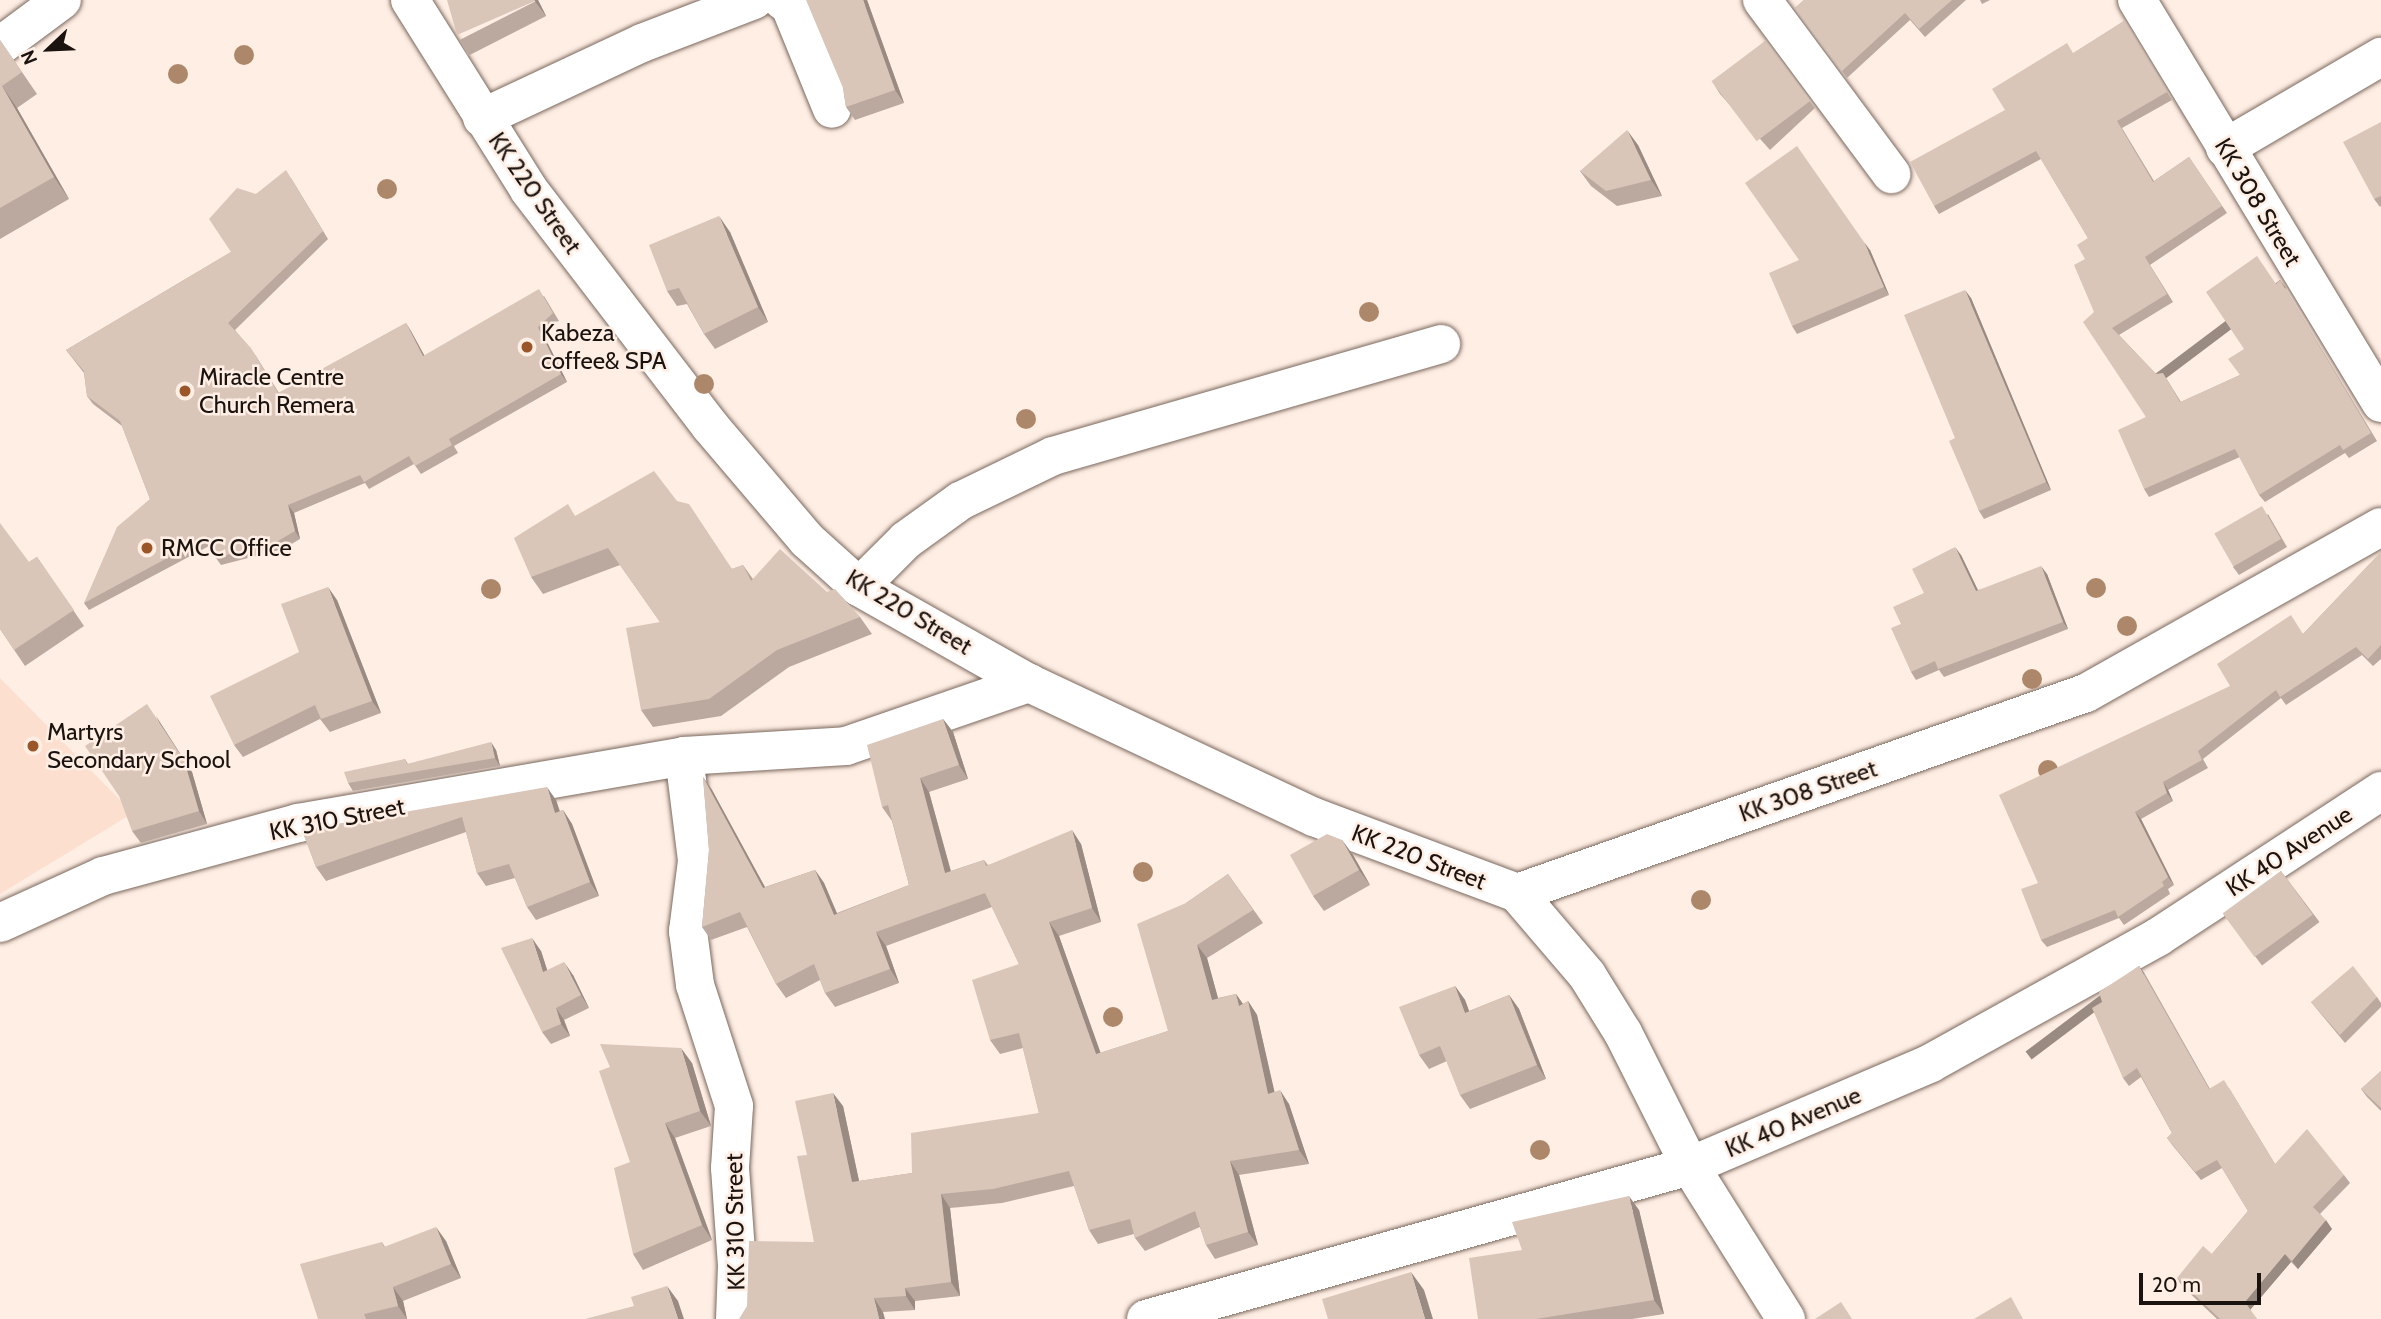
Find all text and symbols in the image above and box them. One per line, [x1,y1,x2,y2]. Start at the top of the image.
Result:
north arrow [14,14,84,84]
text: N [16,47,42,68]
street label: KK 220 Street [483,127,587,259]
street label: KK 308 Street [2209,133,2307,271]
place label: Kabeza coffee& SPA [541,319,666,375]
marker: Kabeza coffee& SPA [519,339,535,355]
place label: Miracle Centre Church Remera [199,363,355,419]
marker: Miracle Centre Church Remera [177,383,193,399]
place label: RMCC Office [161,534,292,562]
marker: RMCC Office [139,540,155,556]
street label: KK 220 Street [841,563,977,661]
place label: Martyrs Secondary School [47,718,231,774]
marker: Martyrs Secondary School [25,738,41,754]
street label: KK 308 Street [1735,754,1881,828]
street label: KK 310 Street [267,792,407,846]
street label: KK 40 Avenue [2220,800,2358,902]
street label: KK 220 Street [1348,818,1490,896]
street label: KK 40 Avenue [1721,1080,1865,1164]
street label: KK 310 Street [719,1153,751,1291]
scale bar [2143,1260,2266,1304]
text: 20 m [2152,1272,2201,1297]

